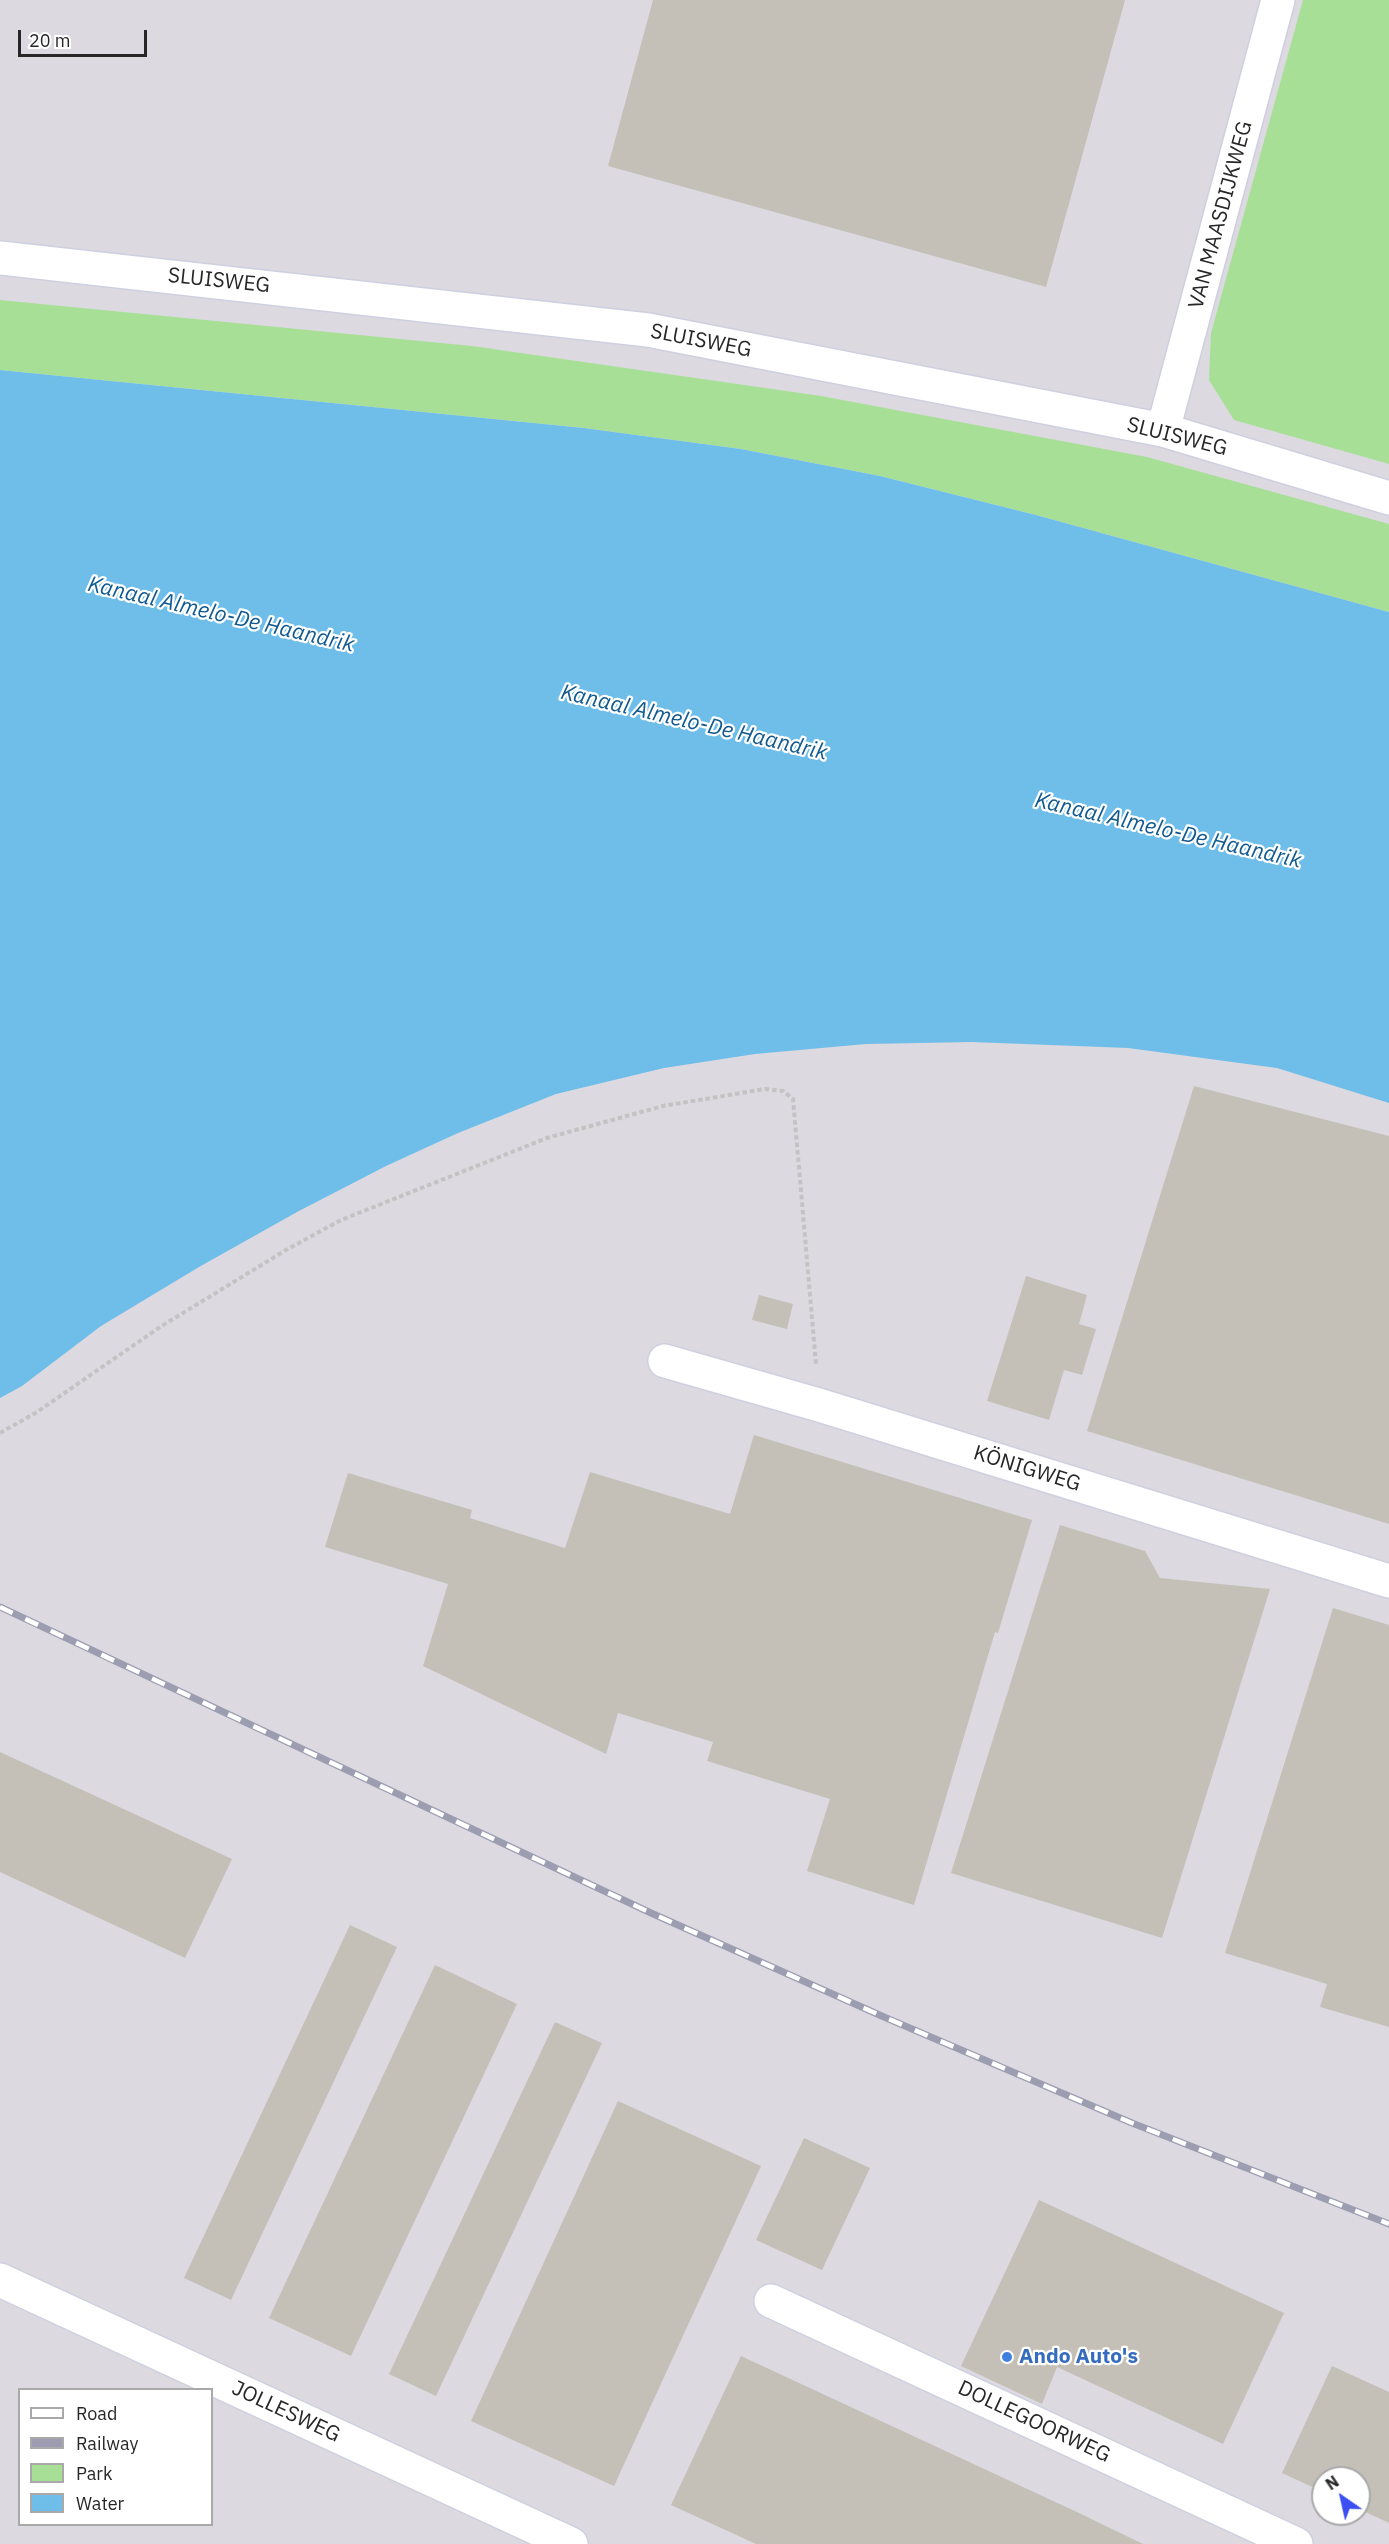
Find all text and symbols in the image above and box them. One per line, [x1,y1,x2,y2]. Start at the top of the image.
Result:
scale bar [21,18,150,56]
text: 20 m [29,29,71,52]
street label: VAN MAASDIJKWEG [1184,118,1258,312]
street label: SLUISWEG [167,263,271,299]
street label: SLUISWEG [648,319,754,363]
street label: SLUISWEG [1124,412,1230,462]
water label: Kanaal Almelo-De Haandrik [85,571,357,659]
water label: Kanaal Almelo-De Haandrik [558,679,830,767]
water label: Kanaal Almelo-De Haandrik [1032,787,1304,875]
street label: KÖNIGWEG [970,1441,1084,1497]
place label: Ando Auto's [1019,2344,1138,2370]
marker: Ando Auto's [1000,2350,1014,2364]
street label: JOLLESWEG [228,2376,344,2448]
street label: DOLLEGOORWEG [954,2376,1114,2468]
legend [18,2388,213,2526]
text: Road [76,2402,117,2425]
text: Railway [76,2432,138,2455]
text: Park [76,2462,112,2485]
north arrow [1311,2466,1371,2526]
text: N [1322,2471,1342,2494]
text: Water [76,2492,124,2515]

